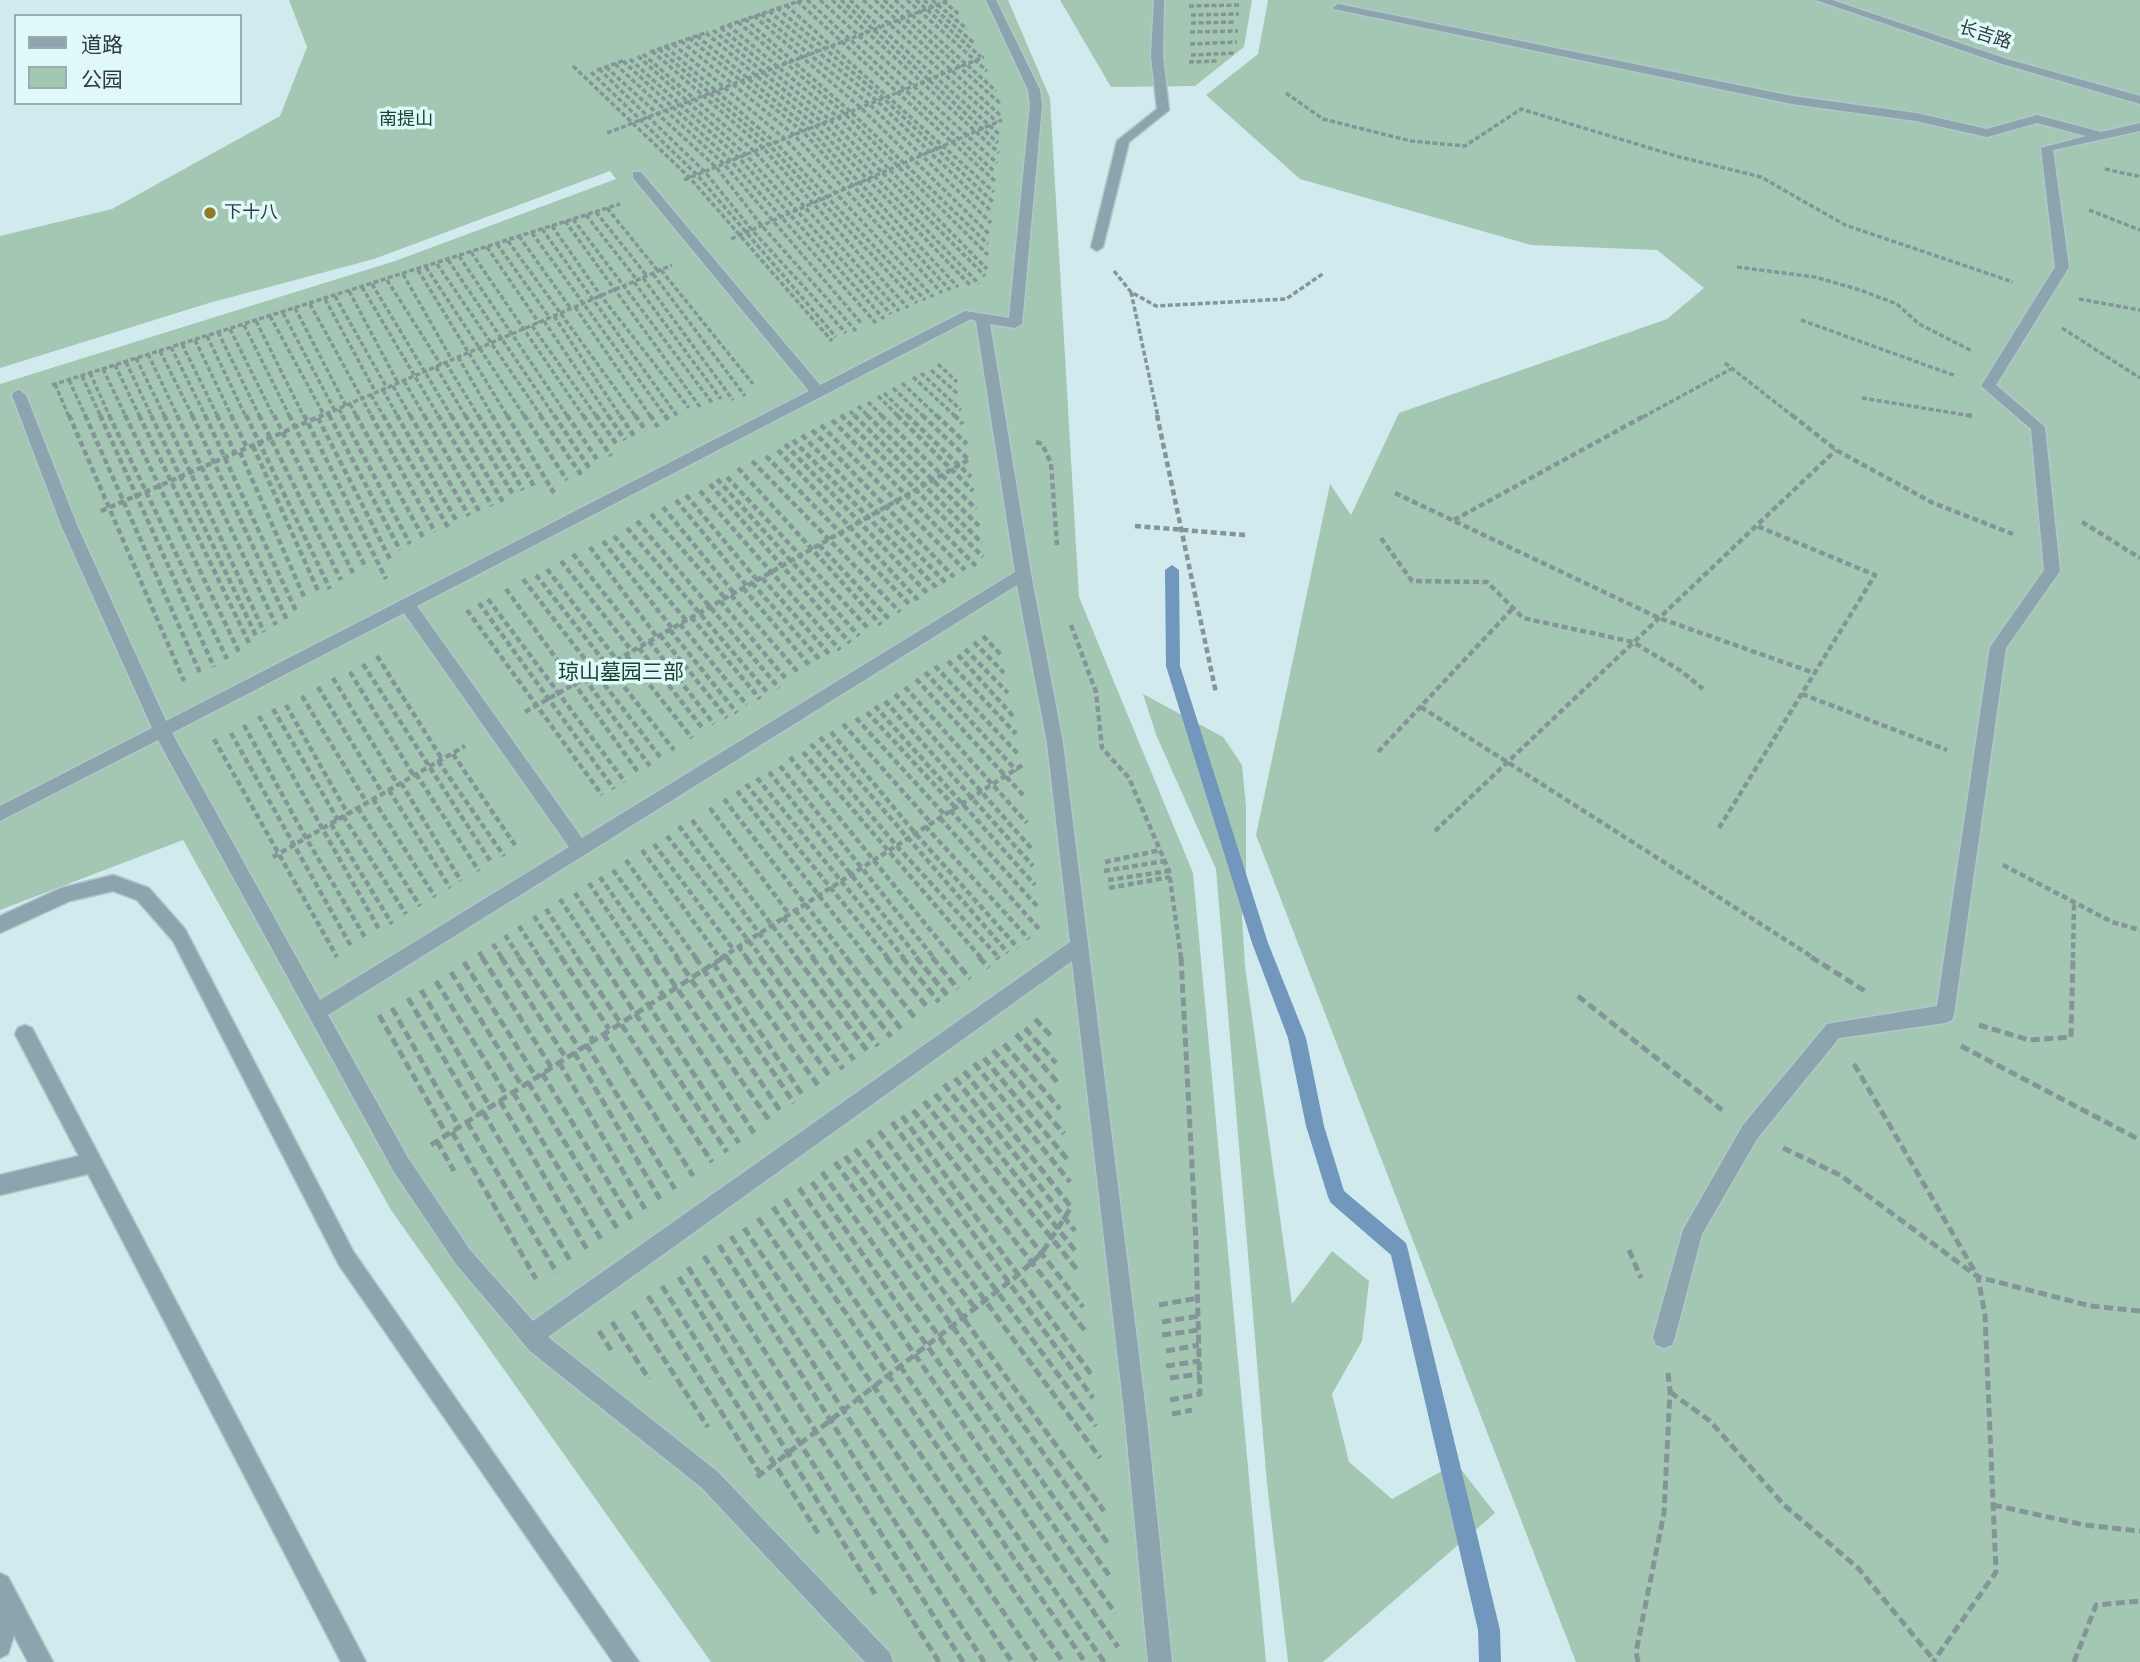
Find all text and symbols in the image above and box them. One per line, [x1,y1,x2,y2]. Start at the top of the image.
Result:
legend [14,14,242,105]
street label: 长吉路 [1956,17,2014,55]
text: 道路 [81,33,123,58]
text: 公园 [81,68,123,93]
park label: 南提山 [379,109,433,131]
place label: 下十八 [224,202,278,224]
marker: 下十八 [202,205,218,221]
park label: 琼山墓园三部 [558,661,684,687]

